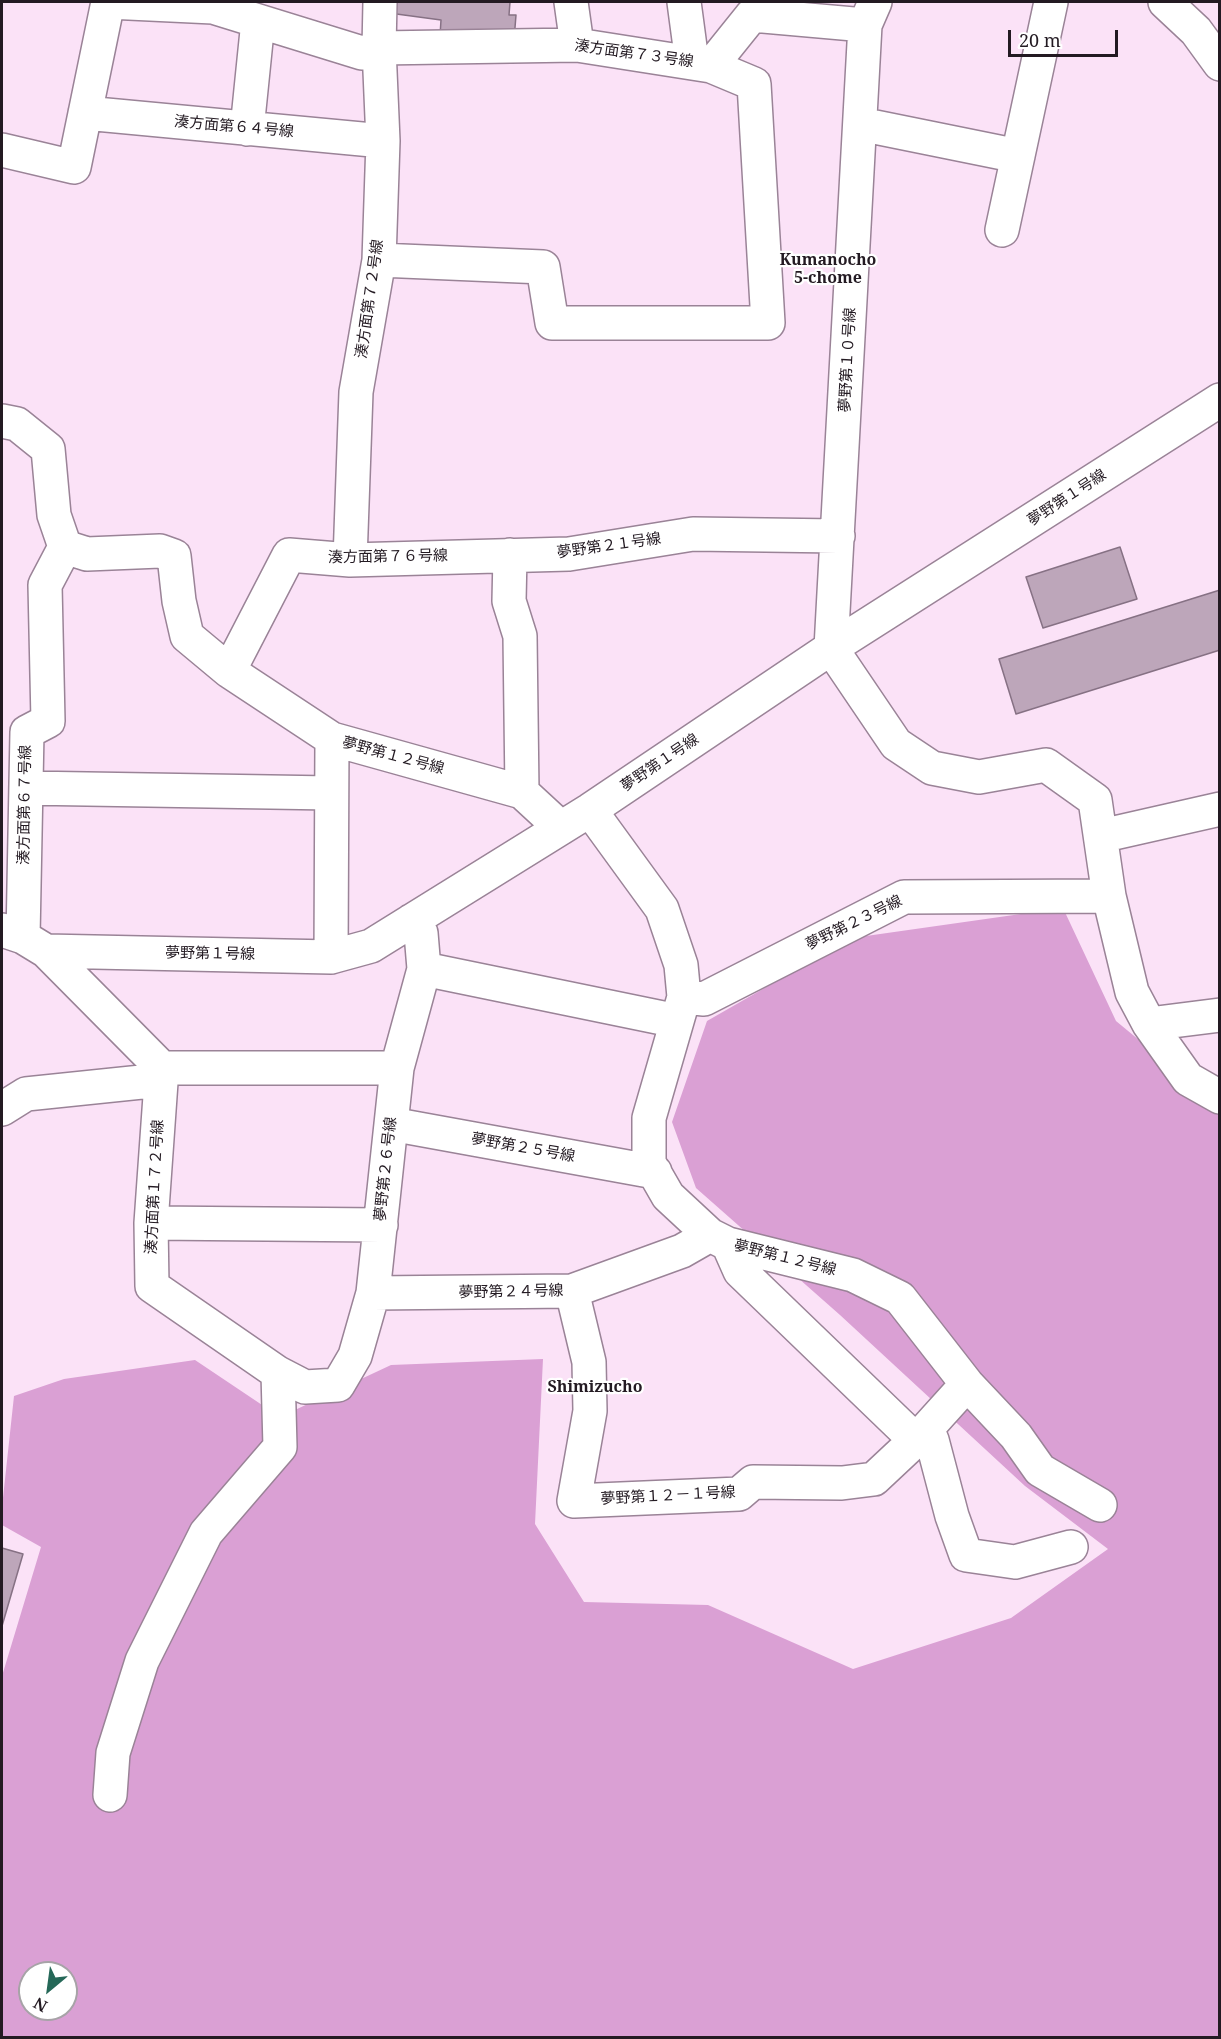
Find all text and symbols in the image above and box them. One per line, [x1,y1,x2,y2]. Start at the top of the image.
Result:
scale bar [1011,18,1120,56]
text: 20 m [1019,28,1061,52]
street label: 湊方面第７３号線 [573,37,695,71]
street label: 湊方面第６４号線 [173,113,295,141]
street label: 湊方面第７２号線 [353,238,387,360]
district label: Kumanocho 5-chome [780,250,876,288]
street label: 夢野第１０号線 [836,307,860,413]
street label: 夢野第１号線 [1024,466,1110,530]
street label: 夢野第２１号線 [556,530,662,562]
street label: 湊方面第７６号線 [328,547,448,567]
street label: 夢野第１号線 [618,730,702,796]
street label: 夢野第１２号線 [340,734,446,778]
street label: 湊方面第６７号線 [15,745,35,865]
street label: 夢野第２３号線 [803,892,905,954]
street label: 夢野第１号線 [165,944,255,964]
street label: 夢野第２６号線 [372,1116,400,1222]
street label: 湊方面第１７２号線 [142,1119,168,1255]
street label: 夢野第２５号線 [470,1130,576,1166]
street label: 夢野第１２号線 [732,1237,838,1279]
street label: 夢野第２４号線 [458,1282,564,1302]
district label: Shimizucho [547,1377,643,1397]
street label: 夢野第１２－１号線 [600,1483,736,1509]
north arrow [18,1961,78,2021]
text: N [29,1992,51,2018]

